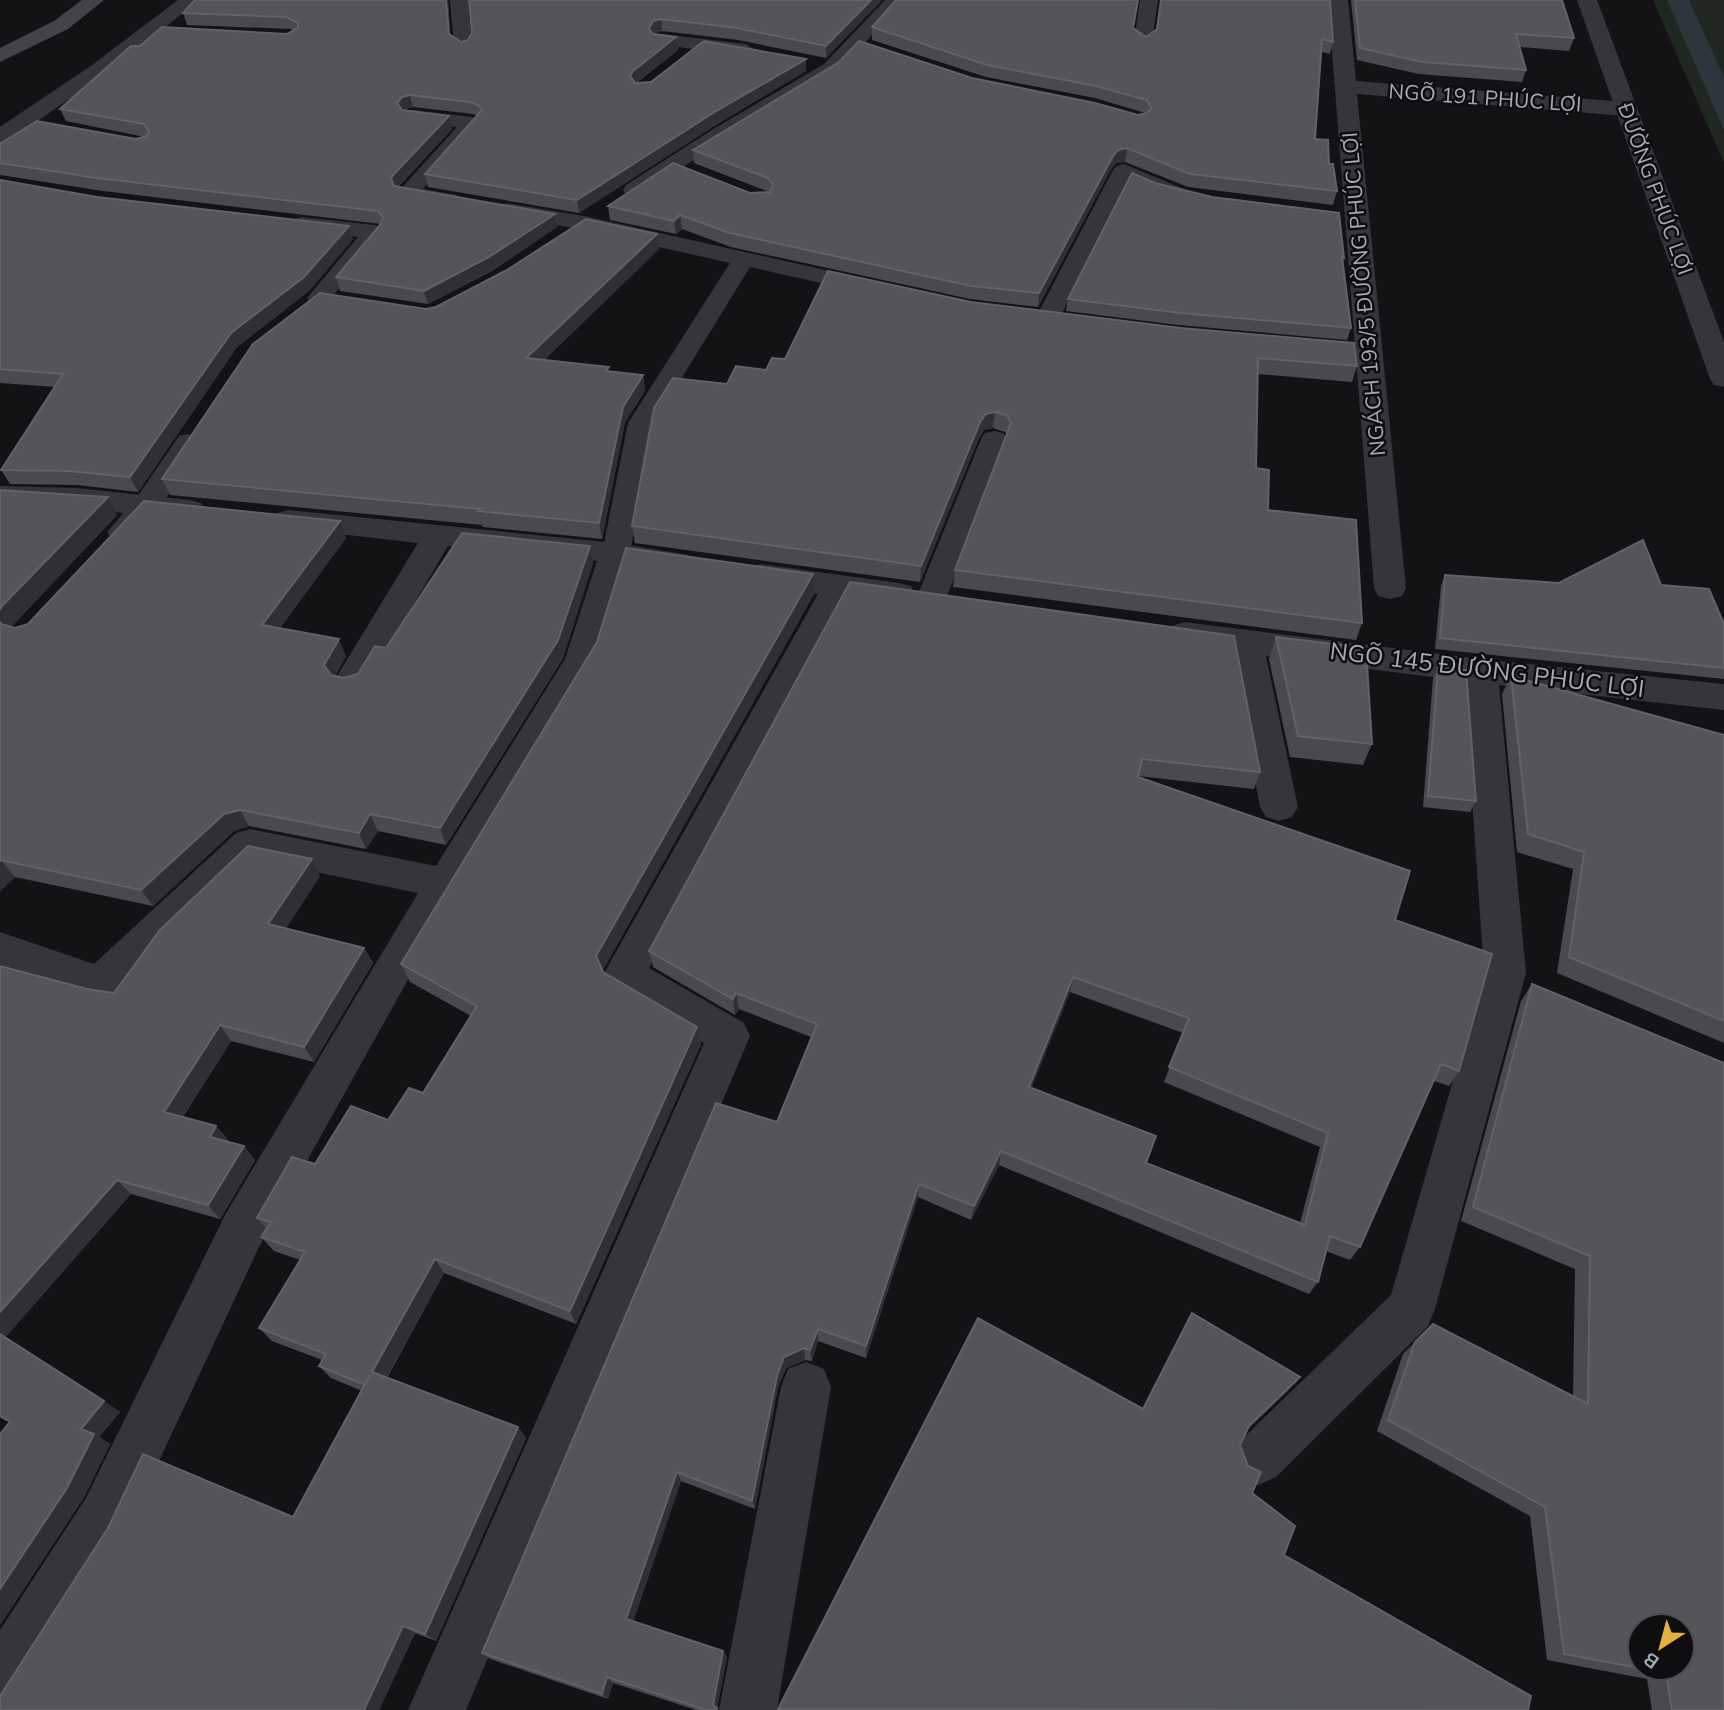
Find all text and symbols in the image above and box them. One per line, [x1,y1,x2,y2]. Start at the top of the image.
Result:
street label: NGÕ 191 PHÚC LỢI [1388,77,1582,117]
street label: ĐƯỜNG PHÚC LỢI [1613,99,1699,278]
street label: NGÁCH 193/5 ĐƯỜNG PHÚC LỢI [1336,131,1390,457]
street label: NGÕ 145 ĐƯỜNG PHÚC LỢI [1328,635,1646,703]
north arrow [1626,1612,1696,1682]
text: B [1639,1647,1663,1674]

